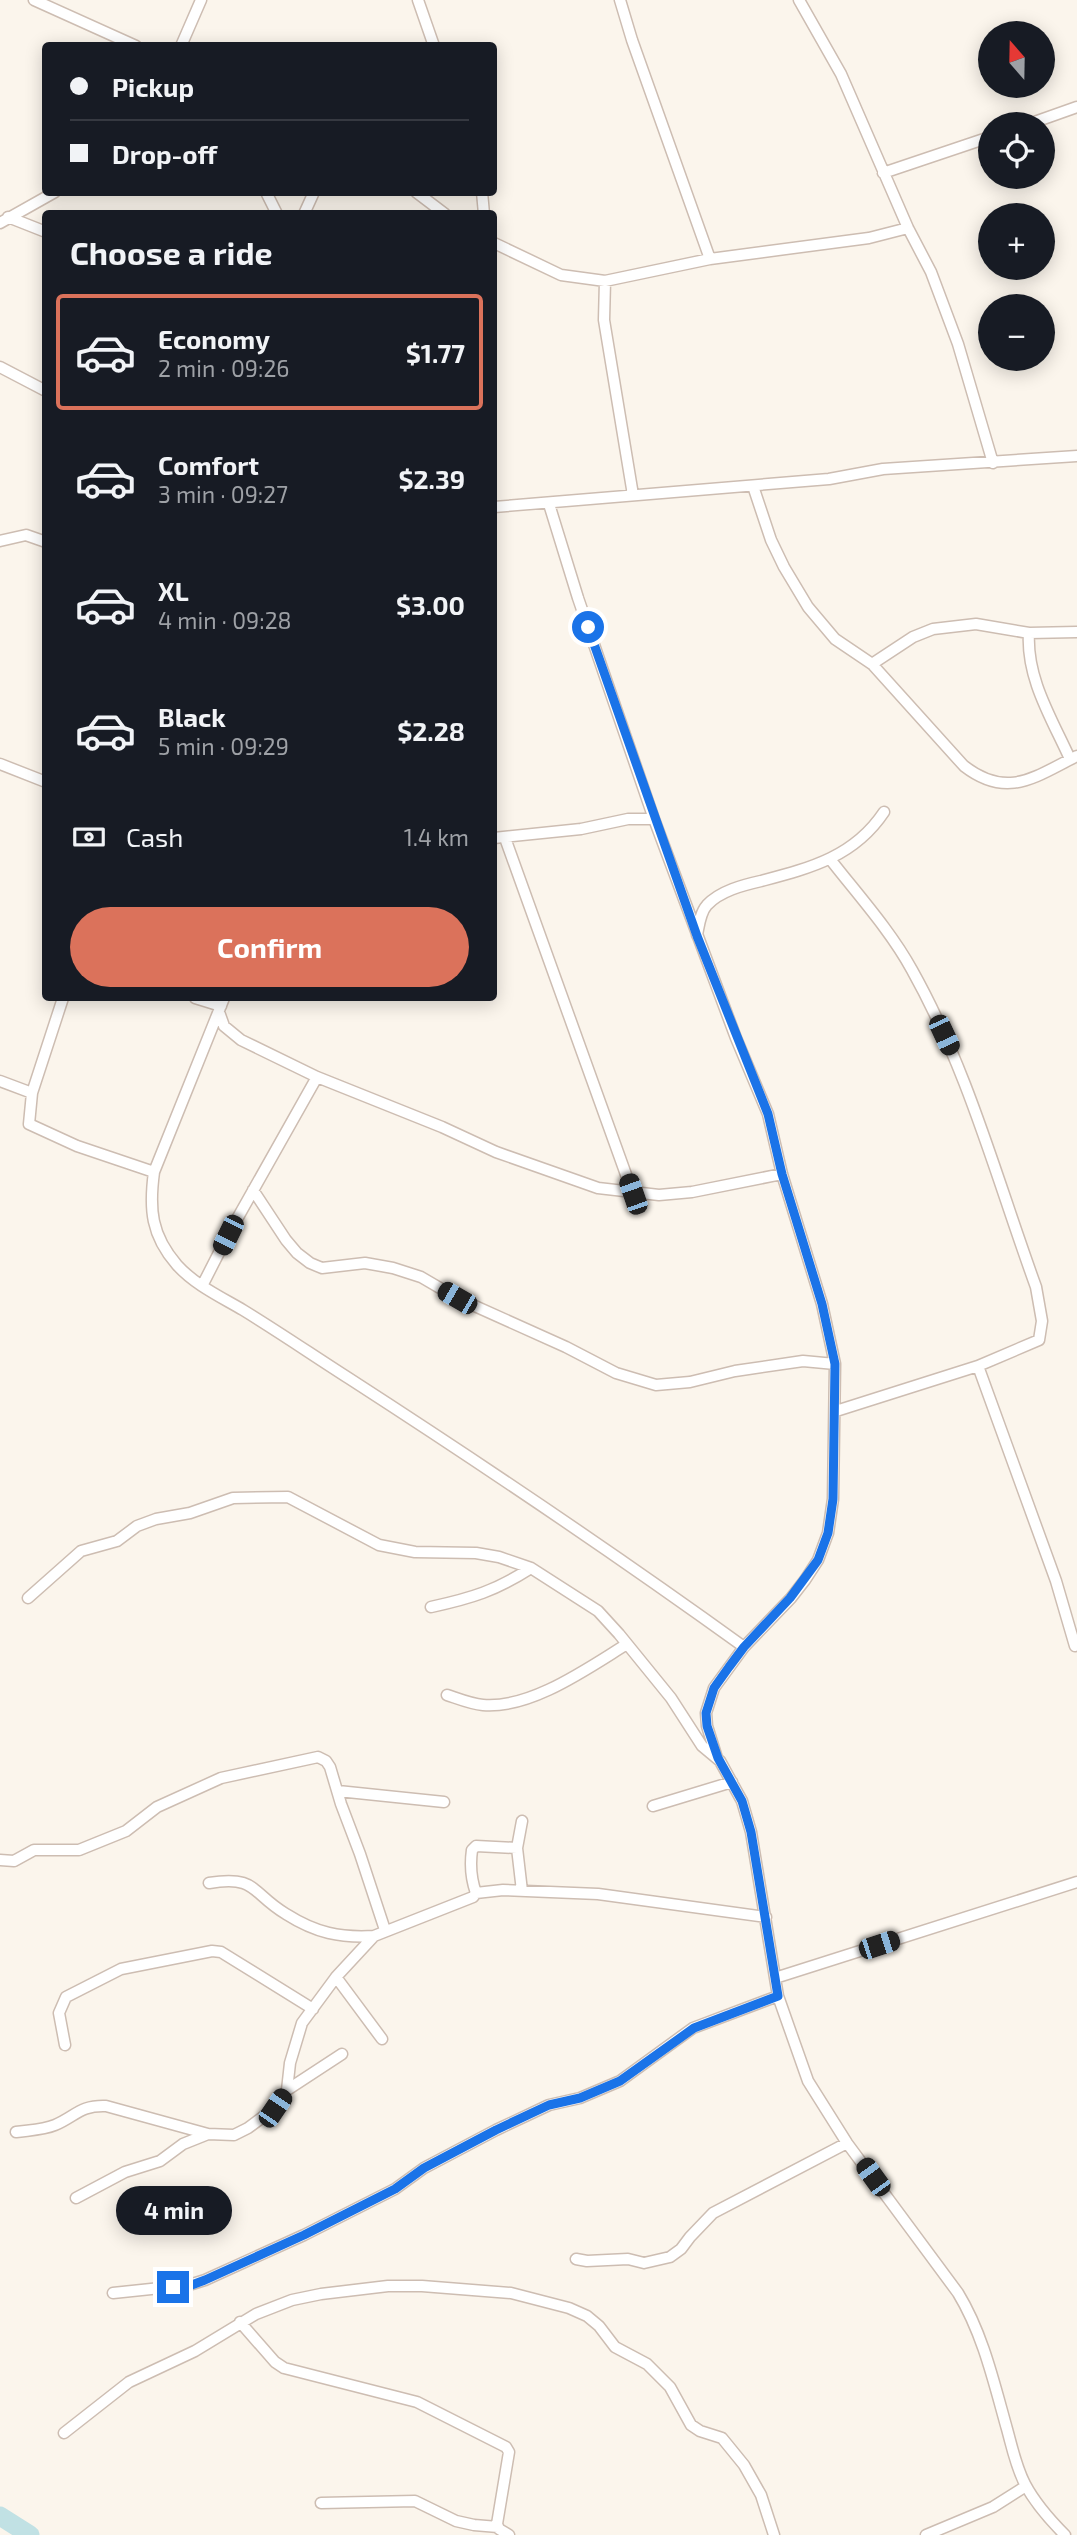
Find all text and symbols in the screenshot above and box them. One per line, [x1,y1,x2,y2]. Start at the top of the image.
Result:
north arrow [978,21,1055,98]
map controls [978,21,1055,371]
text: Pickup [112,71,194,102]
button: locate [978,112,1055,189]
text: Drop-off [112,138,217,169]
button: + [978,203,1055,280]
text: Choose a ride [70,233,273,271]
button: − [978,294,1055,371]
icon: car [74,321,137,384]
text: Economy [158,323,270,354]
text: $1.77 [406,337,465,368]
text: 2 min · 09:26 [158,354,290,382]
icon: car [74,447,137,510]
text: Comfort [158,449,259,480]
text: $2.39 [398,463,465,494]
text: 3 min · 09:27 [158,480,288,508]
icon: car [74,573,137,636]
text: XL [158,575,189,606]
text: $3.00 [396,589,465,620]
text: 4 min · 09:28 [158,606,292,634]
route start [572,611,604,643]
icon: car [74,699,137,762]
text: Black [158,701,226,732]
text: $2.28 [397,715,465,746]
text: 5 min · 09:29 [158,732,289,760]
icon: cash [70,818,108,856]
text: Cash [126,821,183,852]
text: 1.4 km [404,823,469,851]
button: Confirm [70,907,469,987]
car [926,1012,963,1058]
car [617,1171,650,1217]
car [210,1212,247,1258]
car [434,1278,481,1318]
car [856,1929,903,1961]
car [255,2085,296,2131]
car [853,2154,894,2200]
callout: 4 min [115,2186,231,2234]
text: 4 min [144,2196,204,2224]
route end [157,2271,189,2303]

